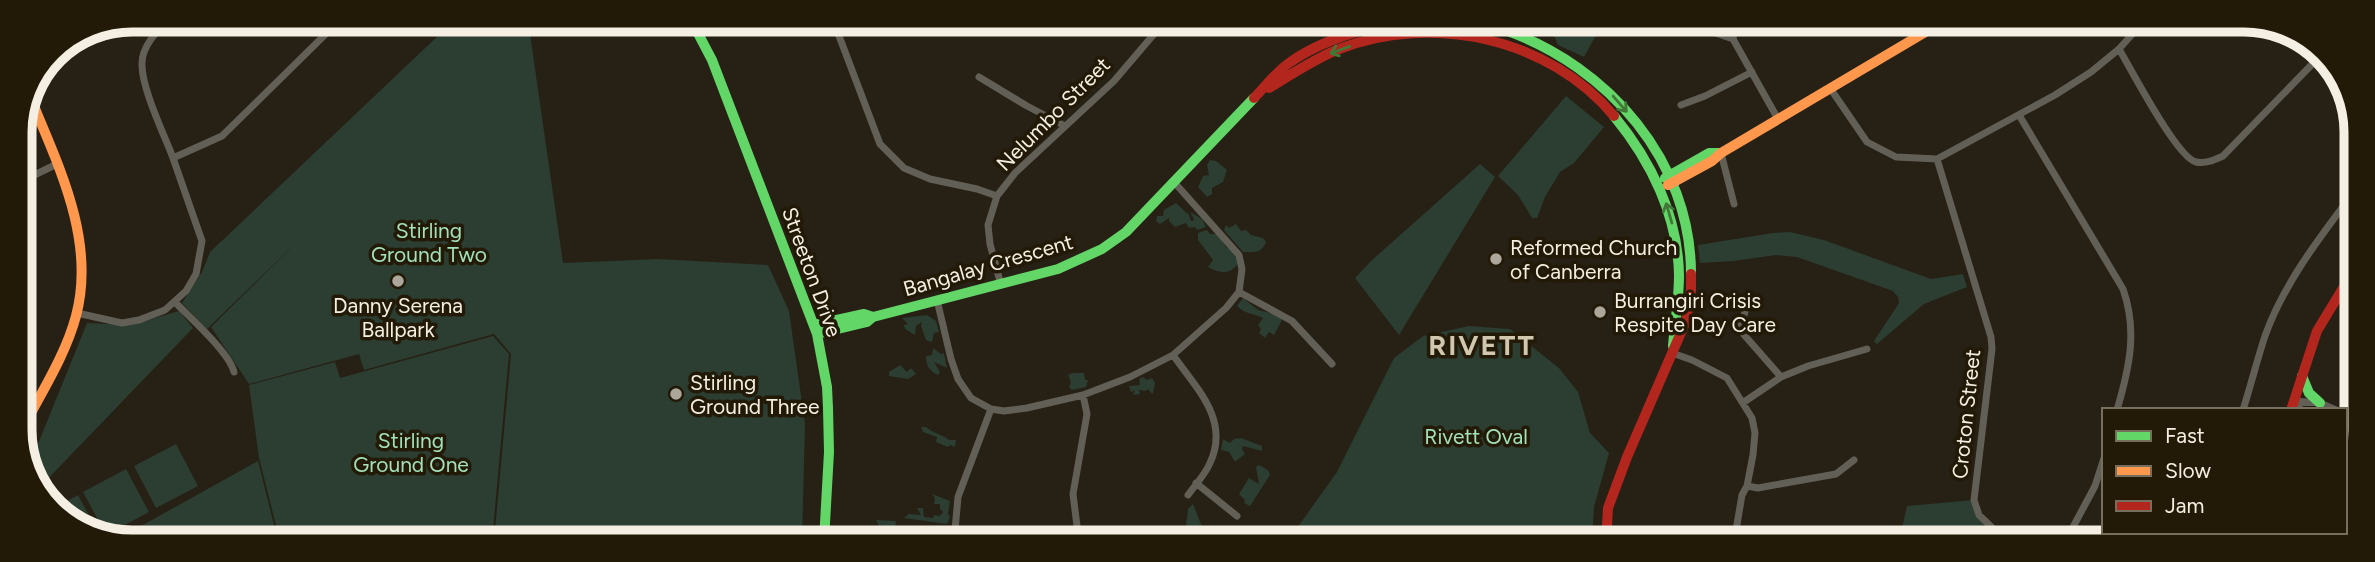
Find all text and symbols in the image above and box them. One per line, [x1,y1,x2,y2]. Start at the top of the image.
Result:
one-way arrow [1329,45,1351,57]
street label: Nelumbo Street [991,52,1115,176]
one-way arrow [1612,95,1628,113]
one-way arrow [1661,202,1674,224]
street label: Streeton Drive [777,204,847,340]
park label: Stirling Ground Two [371,218,487,267]
street label: Bangalay Crescent [900,229,1076,301]
place label: Reformed Church of Canberra [1510,235,1677,284]
marker: Reformed Church of Canberra [1488,251,1504,267]
marker: Danny Serena Ballpark [390,273,406,289]
place label: Burrangiri Crisis Respite Day Care [1614,288,1776,337]
place label: Danny Serena Ballpark [333,293,463,342]
marker: Burrangiri Crisis Respite Day Care [1592,304,1608,320]
district label: RIVETT [1428,328,1536,362]
street label: Croton Street [1947,348,1985,480]
place label: Stirling Ground Three [690,370,820,419]
marker: Stirling Ground Three [668,386,684,402]
legend [2102,408,2347,534]
text: Fast [2165,423,2205,448]
park label: Rivett Oval [1424,424,1528,449]
park label: Stirling Ground One [353,428,469,477]
text: Slow [2165,458,2211,483]
text: Jam [2165,493,2204,518]

